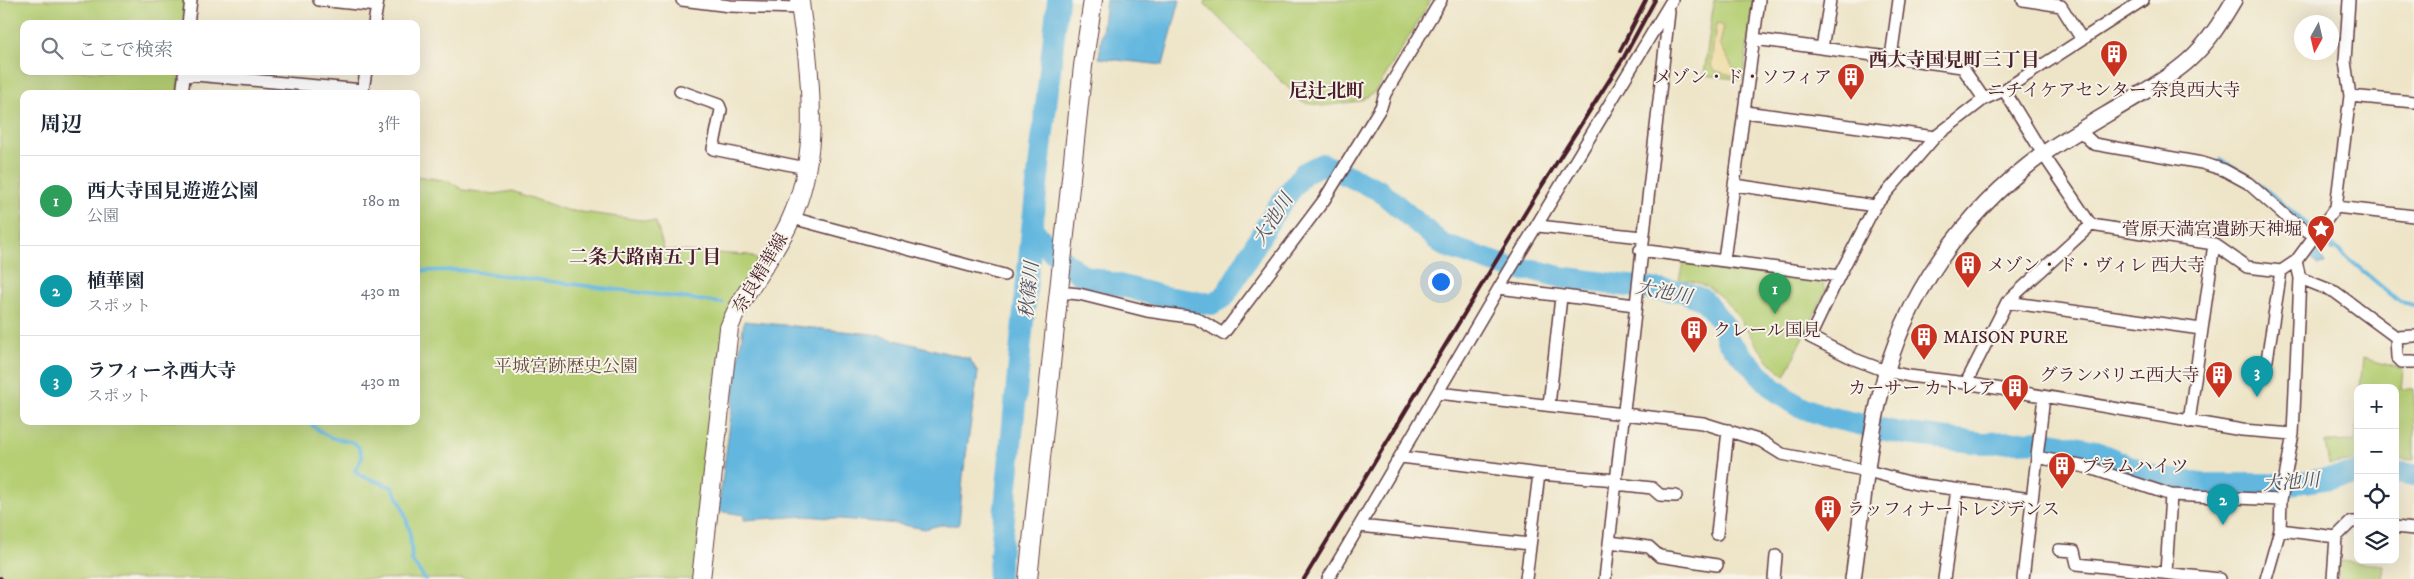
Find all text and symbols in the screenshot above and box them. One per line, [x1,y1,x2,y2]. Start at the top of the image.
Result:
north arrow [2294,15,2339,60]
search box [20,20,420,75]
icon: search [38,34,66,62]
text: ここで検索 [78,39,173,62]
building icon: ニチイケアセンター 奈良西大寺 [2099,39,2129,78]
district label: 西大寺国見町三丁目 [1868,49,2040,72]
building icon: メゾン・ド・ソフィア [1836,62,1866,101]
place label: メゾン・ド・ソフィア [1654,67,1832,89]
district label: 尼辻北町 [1289,80,1365,103]
place label: ニチイケアセンター 奈良西大寺 [1987,80,2241,102]
text: 周辺 [40,112,82,138]
text: 3件 [378,114,400,134]
text: 西大寺国見遊遊公園 [87,180,258,203]
water label: 大池川 [1248,188,1300,250]
text: 1 [53,191,59,211]
text: 180 m [362,191,400,211]
text: 公園 [87,206,119,226]
place icon: 菅原天満宮遺跡天神堀 [2306,214,2336,253]
place label: 菅原天満宮遺跡天神堀 [2122,219,2302,241]
street label: 奈良精華線 [728,229,793,318]
district label: 二条大路南五丁目 [569,246,721,269]
building icon: メゾン・ド・ヴィレ 西大寺 [1953,250,1983,289]
place label: メゾン・ド・ヴィレ 西大寺 [1987,255,2205,277]
water label: 秋篠川 [1015,259,1044,320]
your location [1428,269,1454,295]
text: 植華園 [87,270,144,293]
pin: 1 [1759,273,1791,314]
water label: 大池川 [1634,276,1696,310]
text: 2 [52,281,60,301]
text: 430 m [361,281,400,301]
text: スポット [87,296,151,316]
building icon: クレール国見 [1679,315,1709,354]
place label: クレール国見 [1713,320,1821,342]
building icon: MAISON PURE [1909,322,1939,361]
place label: MAISON PURE [1943,327,2068,349]
park label: 平城宮跡歴史公園 [494,356,638,378]
pin: 3 [2241,356,2273,397]
text: ラフィーネ西大寺 [87,360,237,383]
building icon: グランバリエ西大寺 [2204,360,2234,399]
place label: グランバリエ西大寺 [2040,365,2200,387]
text: 3 [53,371,59,391]
text: 430 m [361,371,400,391]
building icon: カーサー カトレア [2000,373,2030,412]
place label: カーサー カトレア [1848,378,1996,400]
map controls [2354,384,2399,564]
button: + [2354,384,2399,429]
text: スポット [87,386,151,406]
button: − [2354,429,2399,474]
building icon: プラムハイツ [2047,451,2077,490]
place label: プラムハイツ [2081,456,2189,478]
water label: 大池川 [2262,469,2322,496]
button: locate [2354,474,2399,519]
pin: 2 [2207,484,2239,525]
building icon: ラッフィナートレジデンス [1813,494,1843,533]
place label: ラッフィナートレジデンス [1847,499,2060,521]
button: layers [2354,519,2399,564]

